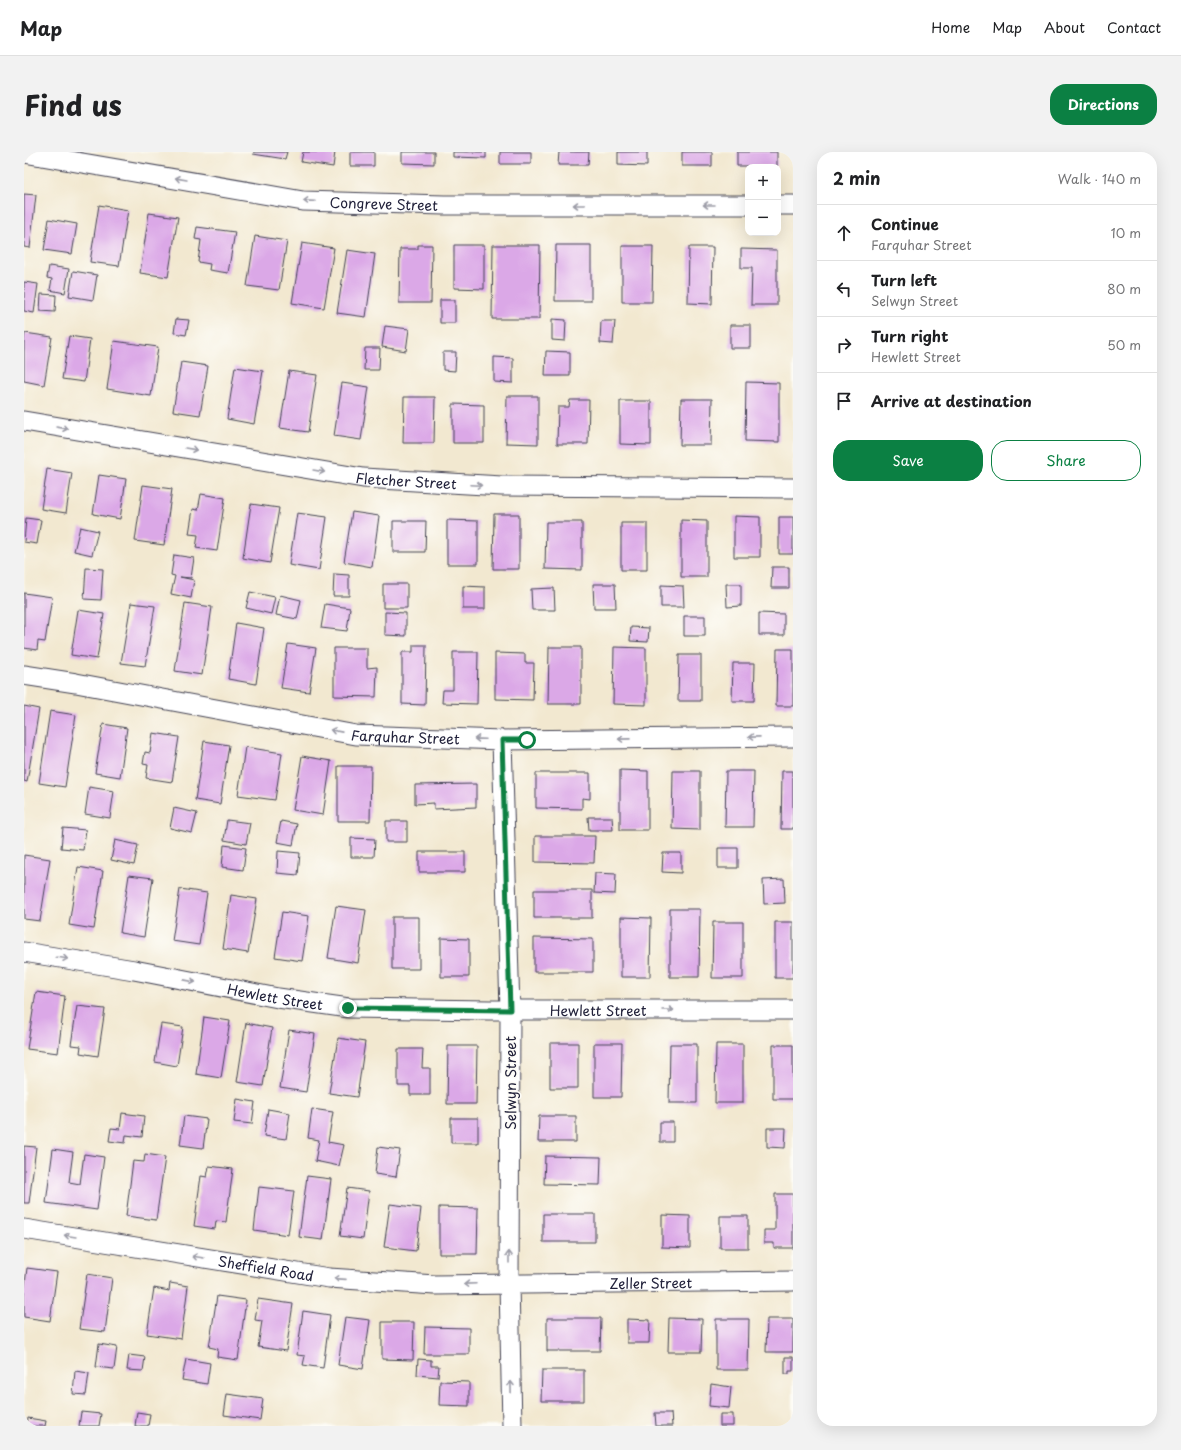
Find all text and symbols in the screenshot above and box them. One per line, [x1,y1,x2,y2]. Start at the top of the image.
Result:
text: Map [20,14,62,42]
text: Home [931,17,970,38]
text: Map [992,17,1022,38]
text: About [1044,17,1085,38]
text: Contact [1107,17,1161,38]
text: Find us [24,83,122,126]
button: Directions [1050,84,1157,125]
map controls [745,164,781,236]
button: + [745,164,781,200]
text: 2 min [833,165,880,191]
text: Walk · 140 m [1058,169,1141,188]
one-way arrow [175,175,188,183]
street label: Congreve Street [329,191,439,215]
one-way arrow [303,197,316,204]
button: − [745,200,781,236]
one-way arrow [573,201,586,209]
one-way arrow [703,201,716,209]
text: Continue [871,212,939,235]
icon: ahead [833,222,855,244]
text: 10 m [1111,223,1141,242]
text: Farquhar Street [871,235,972,254]
text: Turn left [871,268,937,291]
icon: left [833,278,855,300]
text: 80 m [1107,279,1141,298]
text: Selwyn Street [871,291,958,310]
text: Turn right [871,324,948,347]
icon: right [833,334,855,356]
text: 50 m [1107,335,1141,354]
text: Hewlett Street [871,347,961,366]
text: Arrive at destination [871,389,1032,412]
icon: arrive [833,390,855,412]
one-way arrow [56,424,69,432]
button: Save [833,440,983,481]
button: Share [991,440,1141,481]
one-way arrow [184,446,197,454]
street label: Fletcher Street [354,466,458,494]
one-way arrow [312,467,325,475]
one-way arrow [469,481,482,488]
street label: Farquhar Street [350,724,460,749]
one-way arrow [330,727,343,735]
route start [518,731,536,749]
one-way arrow [748,733,761,741]
one-way arrow [618,735,631,743]
one-way arrow [474,736,487,743]
one-way arrow [56,954,69,962]
one-way arrow [184,977,197,985]
street label: Hewlett Street [225,978,325,1015]
route end [339,999,357,1017]
street label: Hewlett Street [550,1000,647,1021]
one-way arrow [661,1006,674,1014]
street label: Selwyn Street [500,1036,521,1130]
one-way arrow [64,1232,77,1240]
street label: Sheffield Road [217,1250,315,1286]
one-way arrow [505,1251,513,1264]
one-way arrow [192,1253,205,1261]
street label: Zeller Street [609,1272,693,1294]
one-way arrow [334,1275,347,1282]
one-way arrow [464,1280,477,1288]
one-way arrow [507,1381,515,1394]

